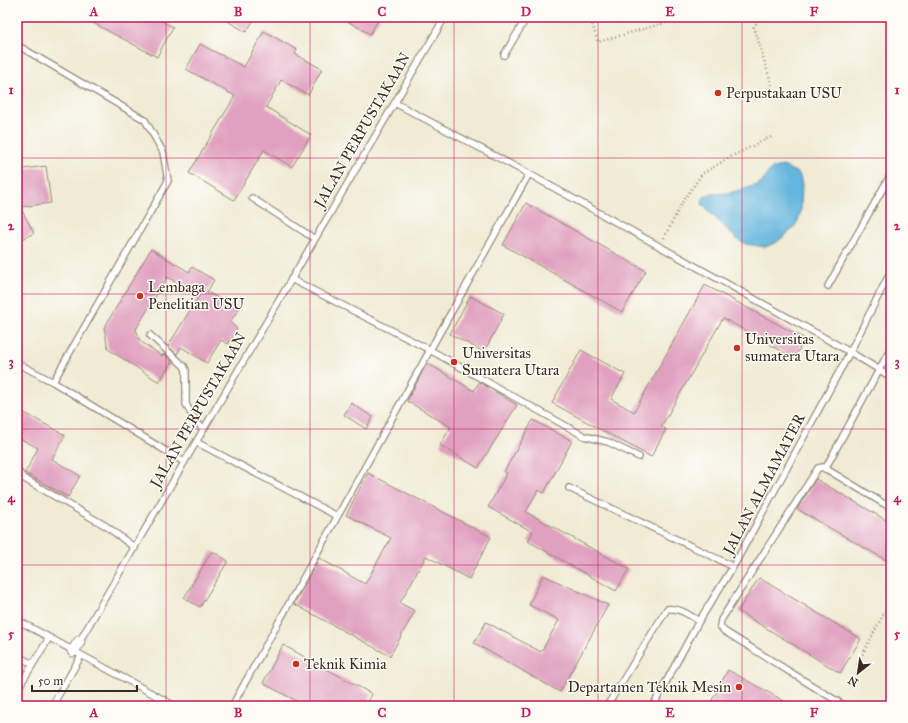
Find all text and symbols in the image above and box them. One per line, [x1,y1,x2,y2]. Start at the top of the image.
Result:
text: A [89,4,99,20]
text: B [234,4,243,20]
text: C [378,4,387,20]
text: D [521,4,531,20]
text: E [665,4,675,20]
text: F [810,4,819,20]
street label: JALAN PERPUSTAKAAN [309,49,415,213]
text: 1 [8,82,14,98]
text: 1 [894,82,900,98]
place label: Perpustakaan USU [726,84,842,102]
marker: Perpustakaan USU [713,88,723,98]
text: 2 [8,218,15,234]
text: 2 [894,218,901,234]
place label: Lembaga Penelitian USU [148,278,244,313]
marker: Lembaga Penelitian USU [135,291,145,301]
street label: JALAN PERPUSTAKAAN [145,329,251,493]
place label: Universitas sumatera Utara [745,330,840,365]
marker: Universitas sumatera Utara [732,343,742,353]
place label: Universitas Sumatera Utara [462,344,560,379]
text: 3 [8,354,14,370]
text: 3 [894,354,900,370]
marker: Universitas Sumatera Utara [449,357,459,367]
street label: JALAN ALMAMATER [718,410,810,560]
text: 4 [7,490,15,506]
text: 4 [893,490,901,506]
text: 5 [8,626,15,642]
text: 5 [894,626,901,642]
north arrow [838,653,878,693]
place label: Teknik Kimia [304,655,387,673]
marker: Teknik Kimia [291,659,301,669]
scale bar [32,667,137,693]
text: N [845,673,861,689]
text: 50 m [38,674,63,688]
place label: Departamen Teknik Mesin [568,678,731,696]
marker: Departamen Teknik Mesin [734,682,744,692]
text: A [89,705,99,721]
text: B [234,705,243,721]
text: C [378,705,387,721]
text: D [521,705,531,721]
text: E [665,705,675,721]
text: F [810,705,819,721]

